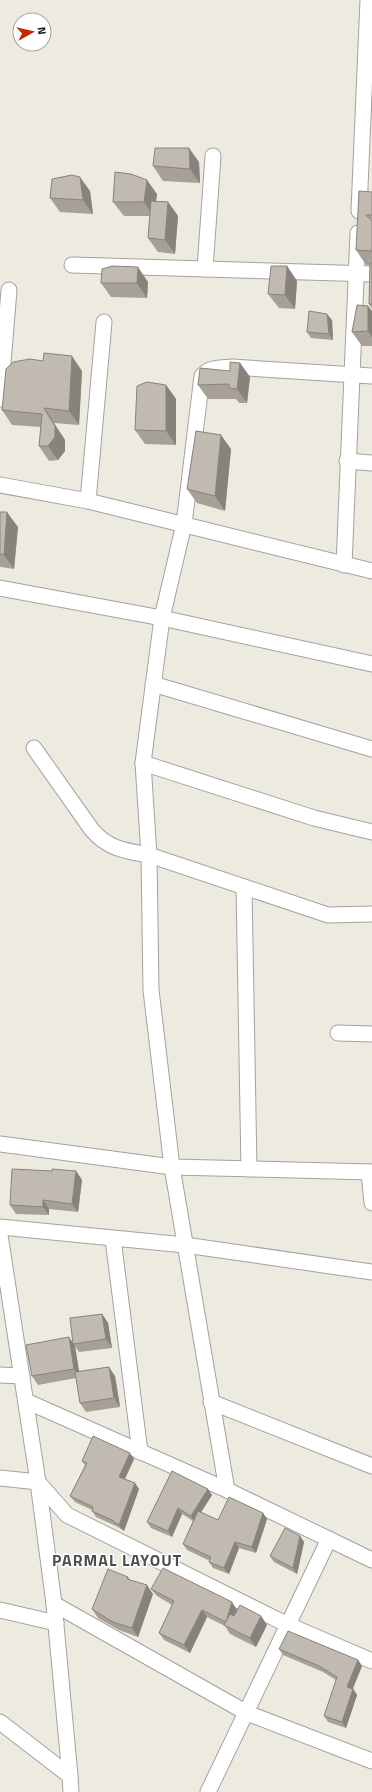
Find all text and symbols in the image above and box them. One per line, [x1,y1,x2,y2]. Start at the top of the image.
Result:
north arrow [12,12,52,52]
text: N [33,26,50,35]
district label: PARMAL LAYOUT [52,1548,182,1572]

